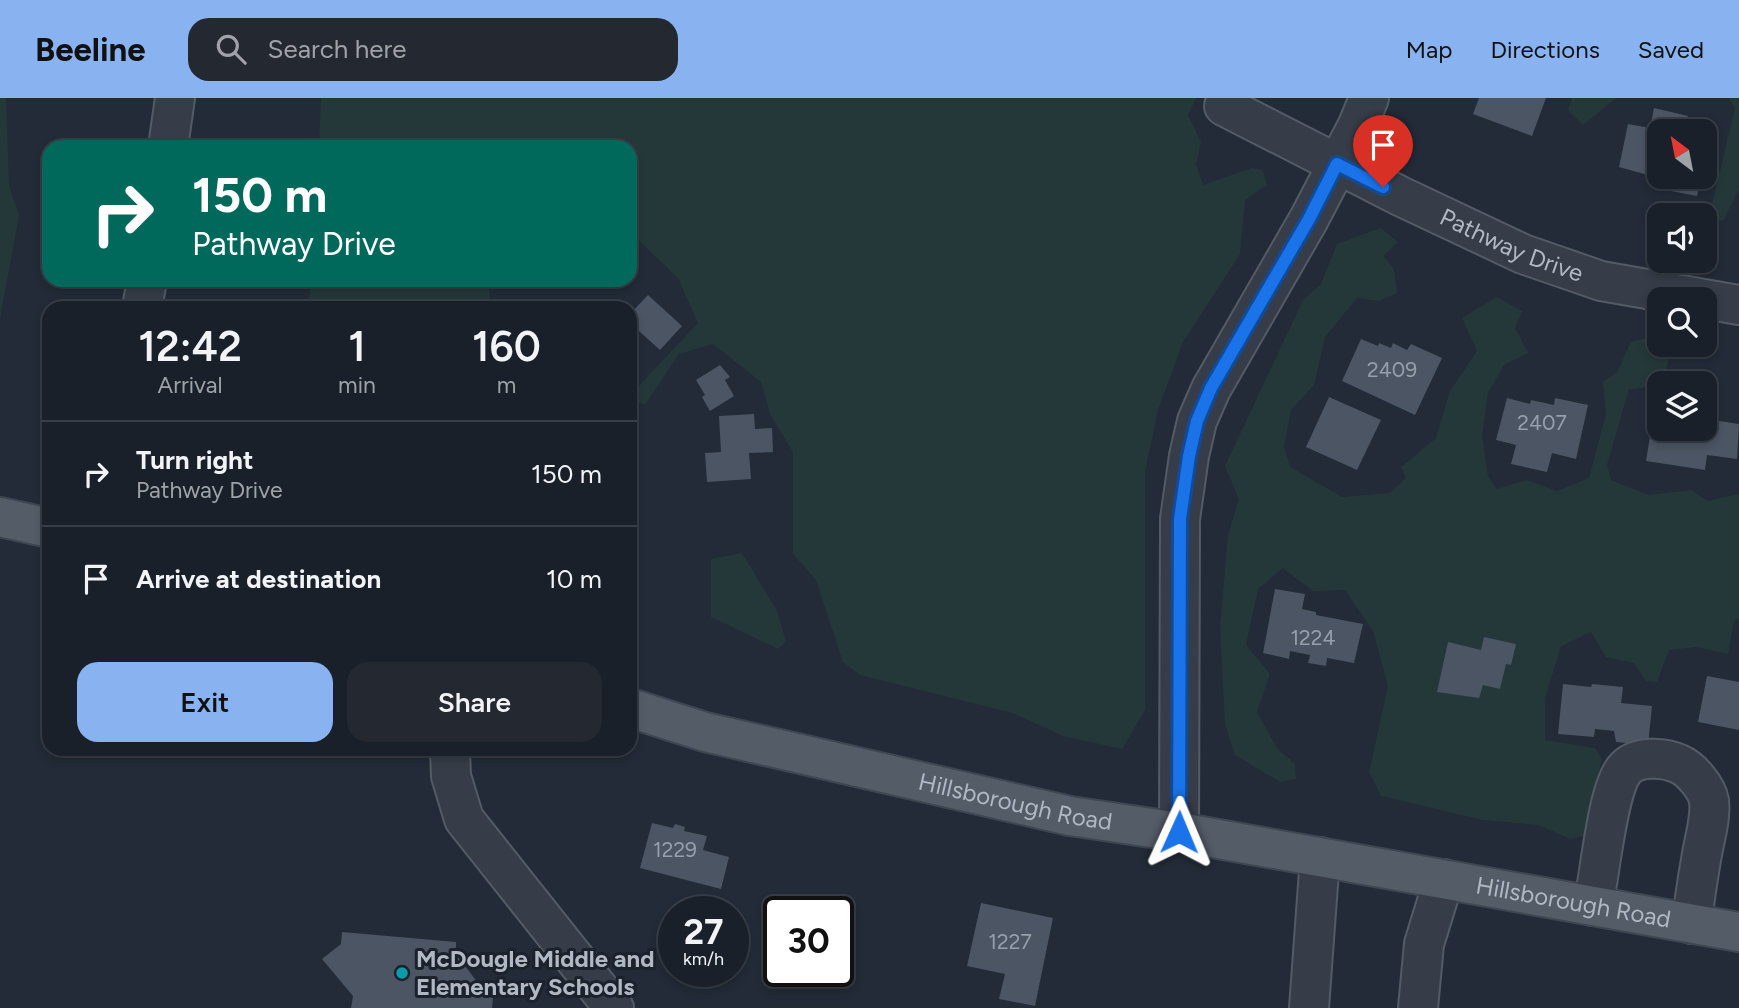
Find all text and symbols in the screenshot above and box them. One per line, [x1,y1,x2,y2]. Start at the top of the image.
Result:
search box [188,18,678,81]
text: Beeline [35,30,146,69]
icon: search [212,30,250,68]
text: Search here [268,33,406,65]
text: Map [1406,35,1452,64]
text: Directions [1490,35,1600,64]
text: Saved [1638,35,1704,64]
pin [1353,115,1413,187]
north arrow [1647,119,1717,189]
map controls [1647,119,1717,441]
icon: arrive [1364,126,1402,164]
text: 150 m [192,165,327,224]
icon: right [77,168,168,259]
street label: Pathway Drive [1436,202,1587,288]
button: sound [1647,203,1717,273]
text: Pathway Drive [192,225,396,263]
button: search [1647,287,1717,357]
text: 12:42 [138,321,242,372]
text: 1 [348,321,366,372]
text: 160 [472,321,541,372]
house number: 2409 [1367,357,1417,382]
text: Arrival [158,371,223,399]
text: min [338,371,376,399]
text: m [497,371,516,399]
button: layers [1647,371,1717,441]
house number: 2407 [1517,410,1567,435]
text: Turn right [136,444,253,476]
icon: right [77,455,115,493]
text: 150 m [531,458,602,490]
text: Pathway Drive [136,476,282,504]
icon: arrive [77,560,115,598]
text: Arrive at destination [136,563,381,595]
text: 10 m [546,563,602,595]
house number: 1224 [1290,625,1336,650]
button: Exit [77,662,333,742]
button: Share [347,662,602,742]
street label: Hillsborough Road [916,767,1114,836]
position arrow [1142,795,1216,869]
house number: 1229 [653,837,697,862]
street label: Hillsborough Road [1474,870,1673,934]
speed limit sign: 30 [763,896,854,987]
text: 27 [684,911,723,953]
house number: 1227 [988,929,1032,954]
place label: McDougle Middle and Elementary Schools [416,944,654,1001]
text: km/h [683,948,724,970]
marker: McDougle Middle and Elementary Schools [394,965,410,981]

